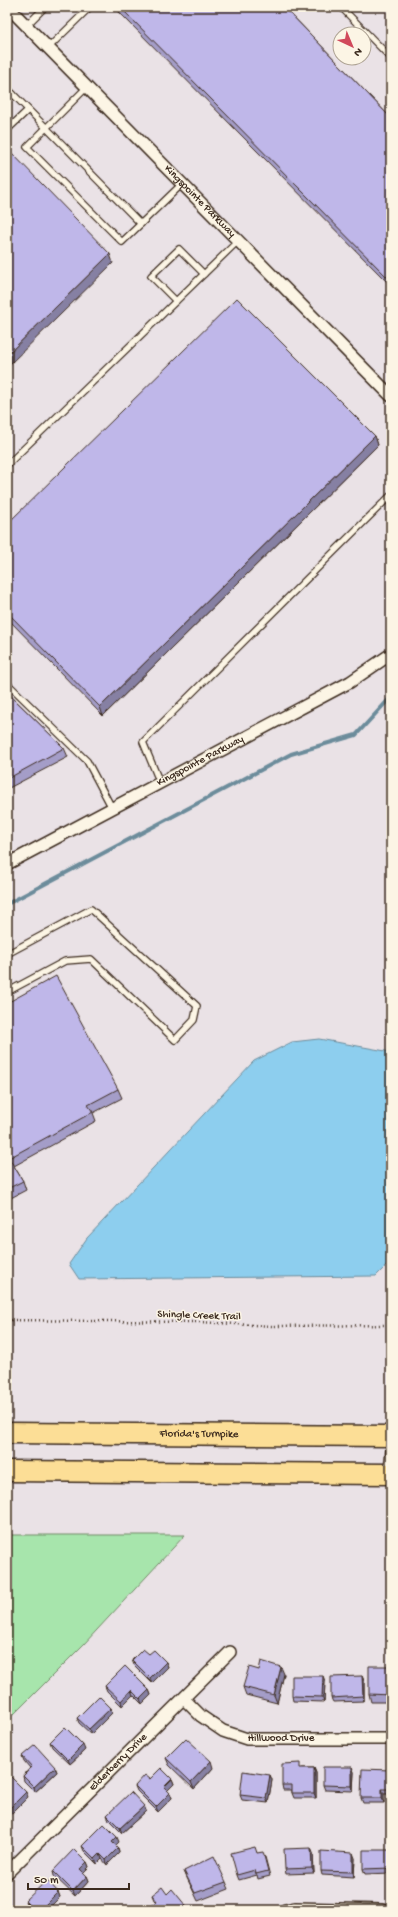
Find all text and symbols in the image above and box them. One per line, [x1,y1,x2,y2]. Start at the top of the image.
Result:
north arrow [332,26,372,66]
text: N [351,45,364,59]
street label: Kingspointe Parkway [161,163,238,241]
street label: Kingspointe Parkway [155,733,246,789]
street label: Shingle Creek Trail [157,1309,241,1323]
street label: Florida's Turnpike [158,1428,239,1441]
street label: Elderberry Drive [87,1731,150,1794]
street label: Hillwood Drive [248,1733,315,1745]
scale bar [28,1865,129,1891]
text: 50 m [34,1874,59,1888]

